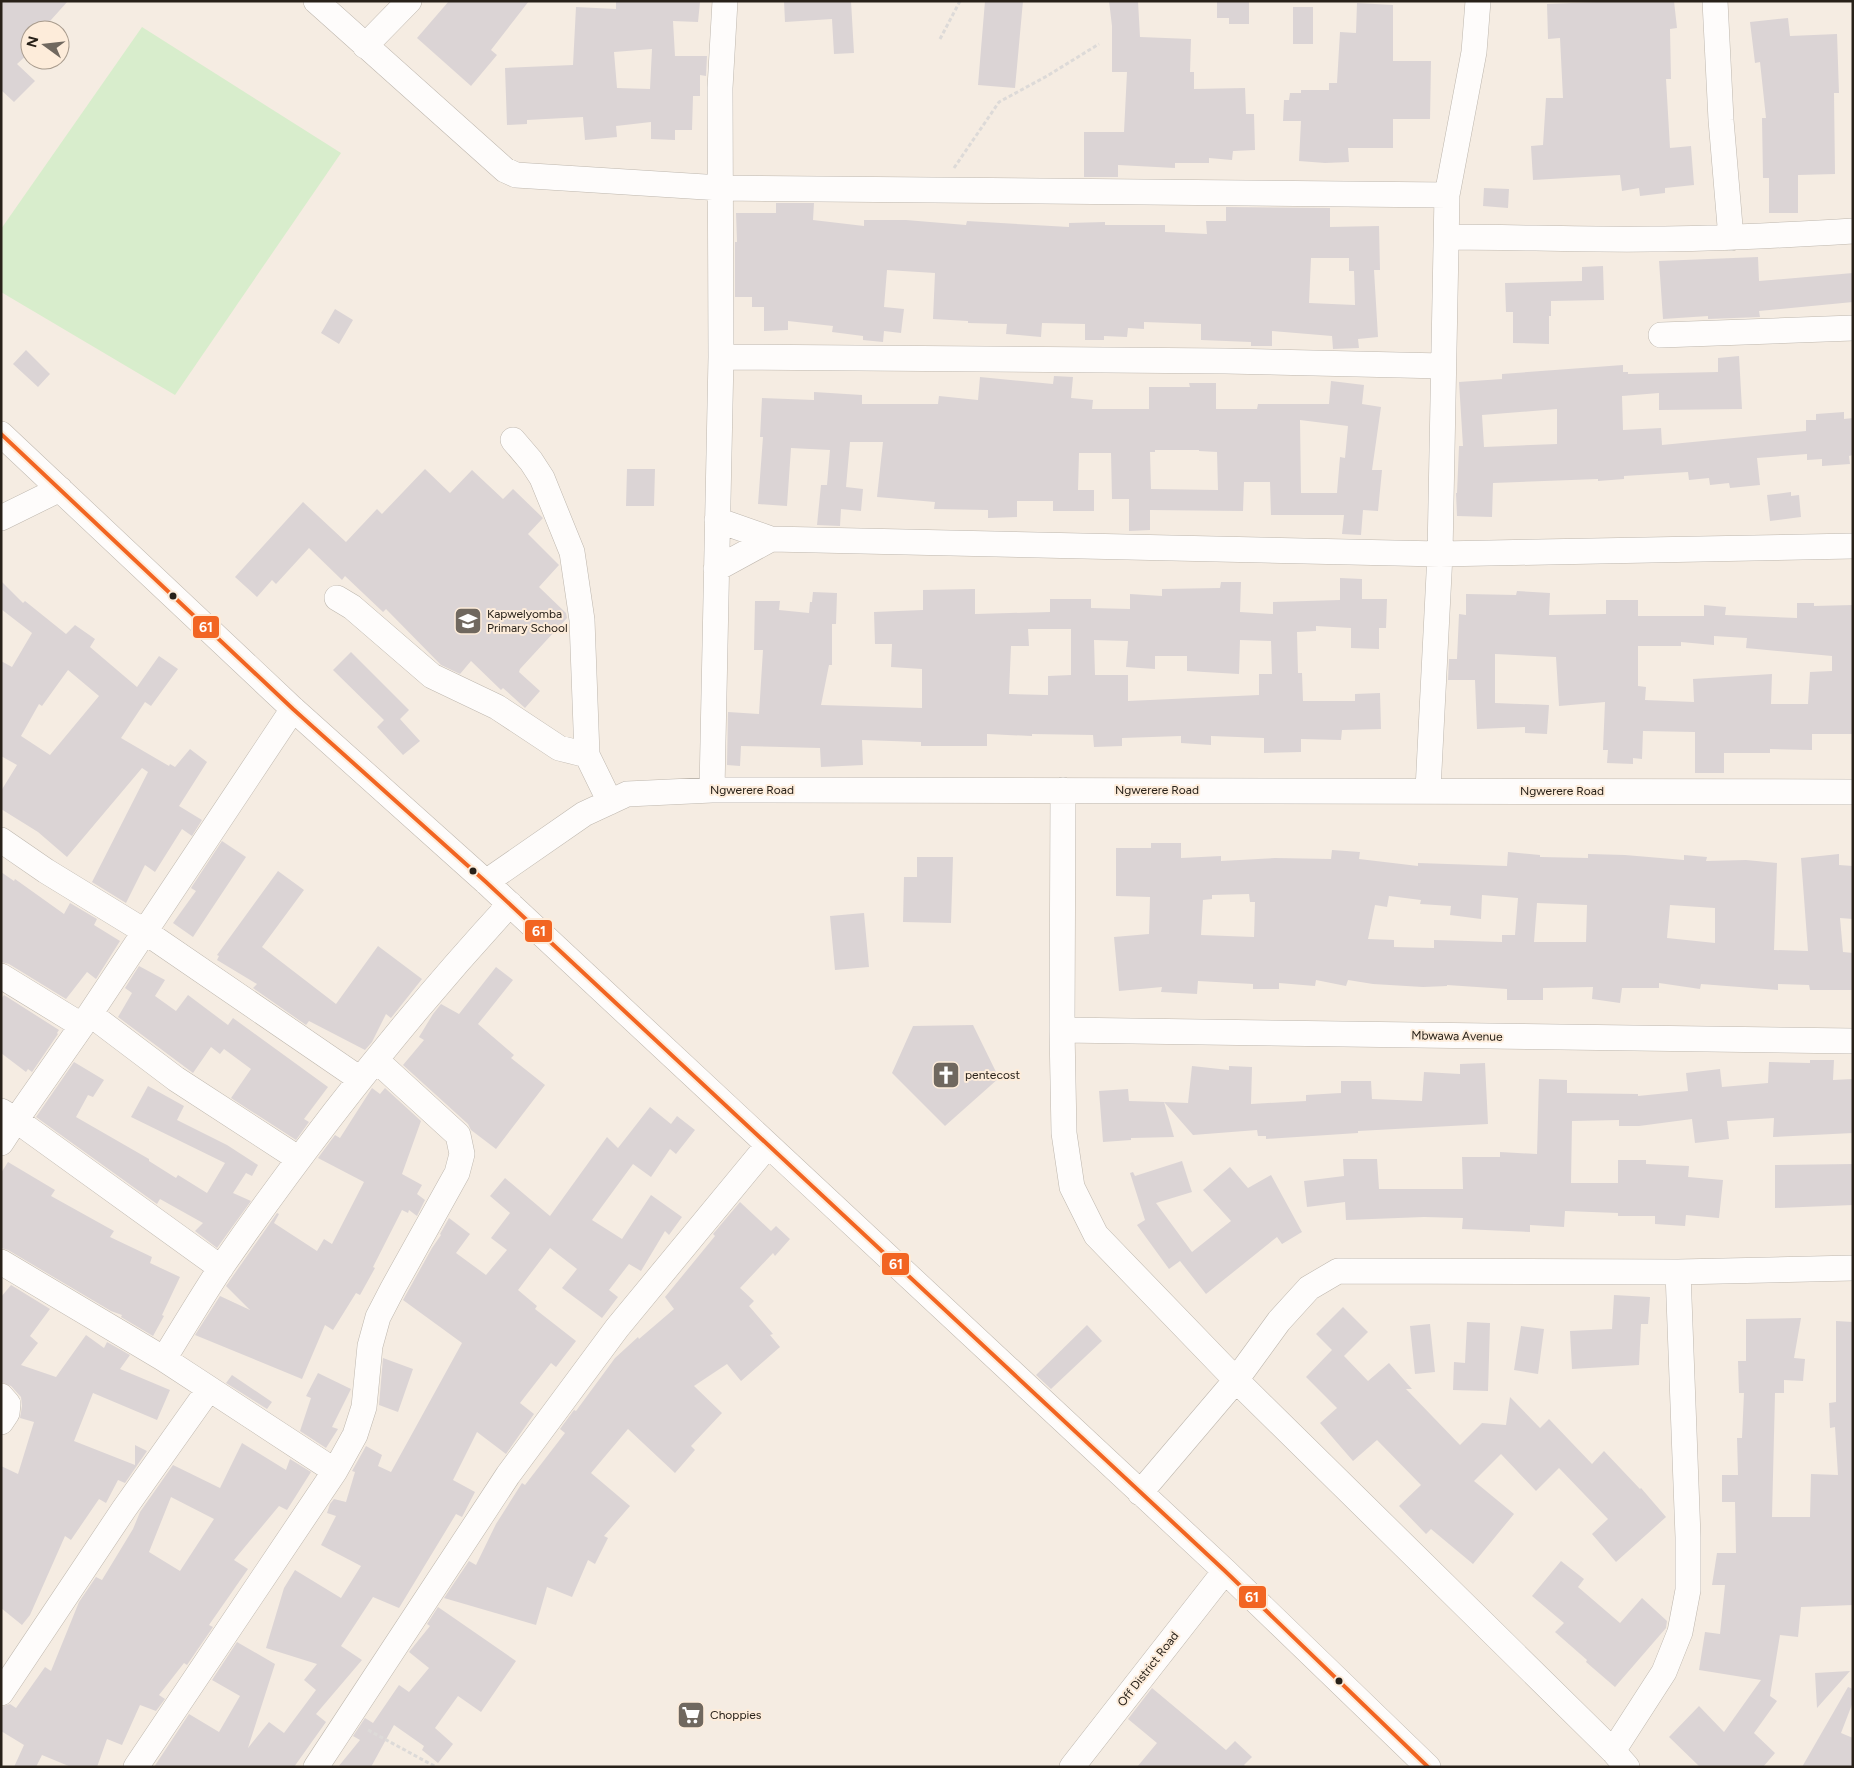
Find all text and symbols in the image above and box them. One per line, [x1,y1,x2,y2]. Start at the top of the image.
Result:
north arrow [20,20,70,70]
text: N [23,34,43,49]
unlabelled marker [168,591,178,601]
school or university icon: Kapwelyomba Primary School [453,606,483,636]
place label: Kapwelyomba Primary School [487,607,568,635]
line badge: 61 [192,615,220,639]
text: 61 [199,619,213,636]
street label: Ngwerere Road [710,783,794,797]
street label: Ngwerere Road [1115,783,1199,797]
street label: Ngwerere Road [1520,784,1604,798]
unlabelled marker [468,866,478,876]
line badge: 61 [524,919,553,943]
text: 61 [532,923,546,940]
street label: Mbwawa Avenue [1411,1028,1503,1044]
church icon: pentecost [931,1060,961,1090]
place label: pentecost [965,1068,1020,1082]
line badge: 61 [881,1252,910,1276]
text: 61 [889,1256,903,1273]
line badge: 61 [1238,1585,1267,1609]
text: 61 [1245,1589,1259,1606]
street label: Off District Road [1115,1629,1181,1709]
unlabelled marker [1334,1676,1344,1686]
supermarket icon: Choppies [676,1700,706,1730]
place label: Choppies [710,1708,762,1722]

